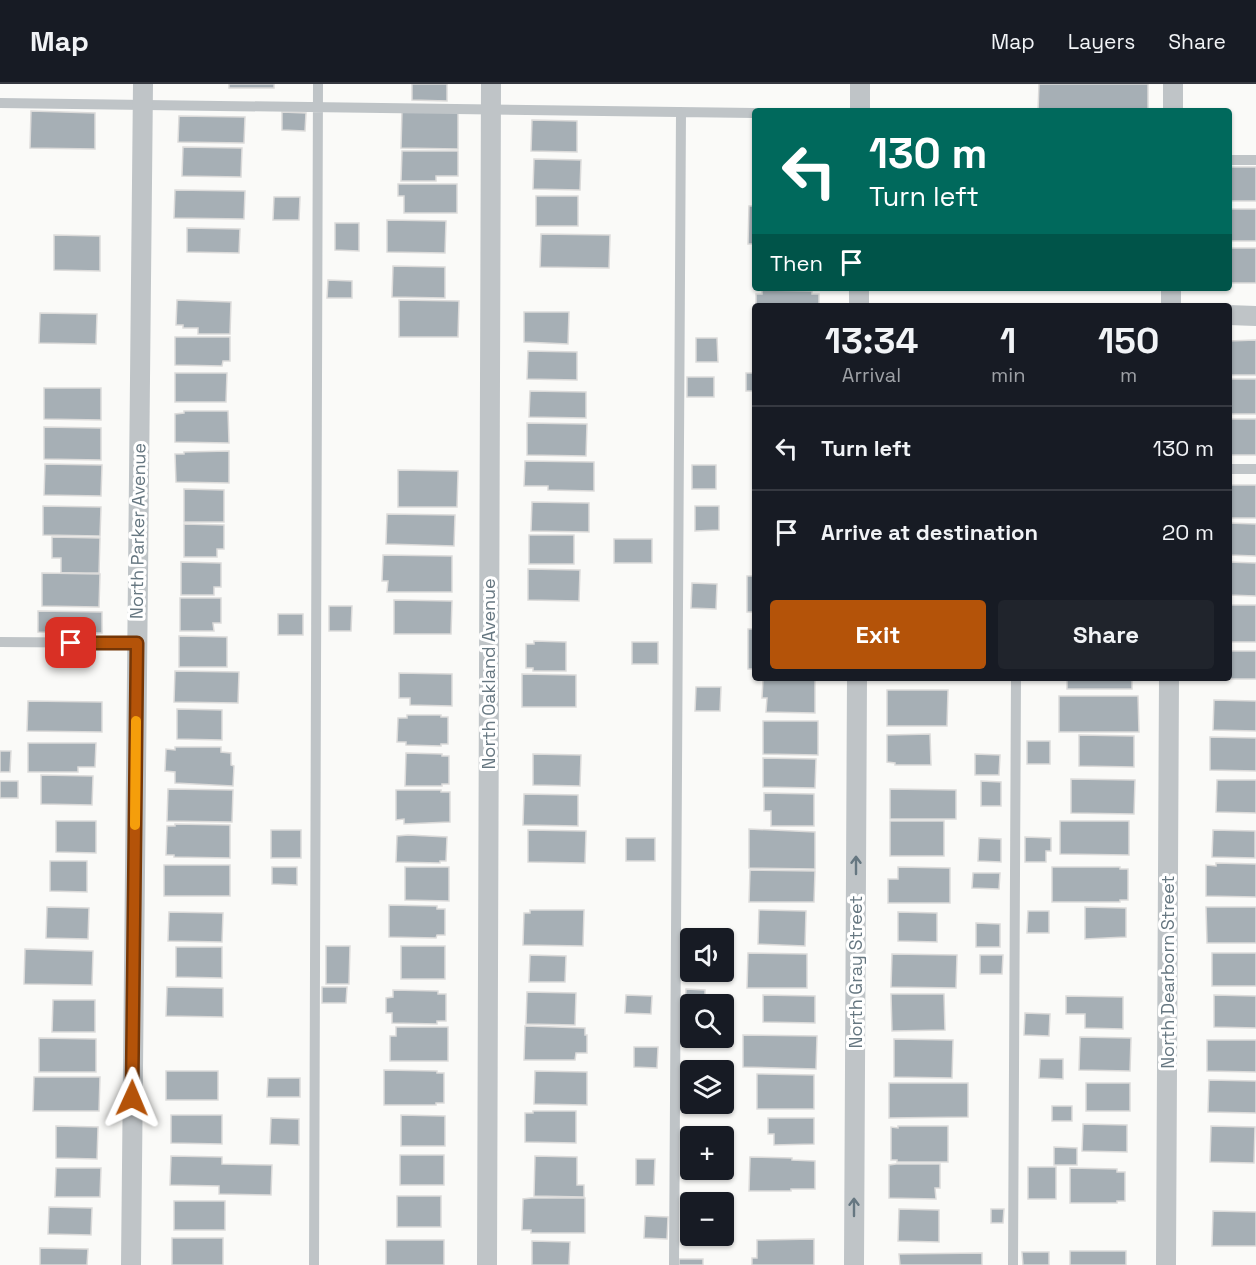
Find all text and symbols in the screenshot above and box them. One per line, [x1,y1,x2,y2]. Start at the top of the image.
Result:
text: Map [30,23,89,59]
text: Map [991,28,1035,55]
text: Layers [1068,28,1135,55]
text: Share [1168,28,1226,55]
text: 130 m [869,127,987,180]
icon: left [770,132,848,210]
text: Turn left [869,179,979,214]
icon: arrive [835,246,868,279]
text: Then [770,249,823,277]
text: 13:34 [825,318,918,364]
text: 1 [1000,318,1016,364]
text: 150 [1098,318,1159,364]
text: Arrival [842,362,901,388]
text: min [991,362,1025,388]
text: m [1120,362,1137,388]
icon: left [770,432,803,465]
text: Turn left [821,434,911,462]
text: 130 m [1153,434,1214,462]
street label: North Parker Avenue [124,443,151,619]
icon: arrive [770,516,803,549]
text: Arrive at destination [821,518,1038,546]
text: 20 m [1162,518,1214,546]
street label: North Oakland Avenue [477,578,500,770]
button: Exit [770,600,986,669]
button: Share [998,600,1214,669]
pin [45,617,96,668]
icon: arrive [54,626,87,659]
one-way arrow [850,855,862,875]
street label: North Dearborn Street [1156,875,1179,1069]
street label: North Gray Street [844,896,867,1048]
map controls [680,928,734,1246]
button: sound [680,928,734,982]
button: search [680,994,734,1048]
button: layers [680,1060,734,1114]
position arrow [100,1066,164,1130]
button: + [680,1126,734,1180]
button: − [680,1192,734,1246]
one-way arrow [848,1197,860,1217]

